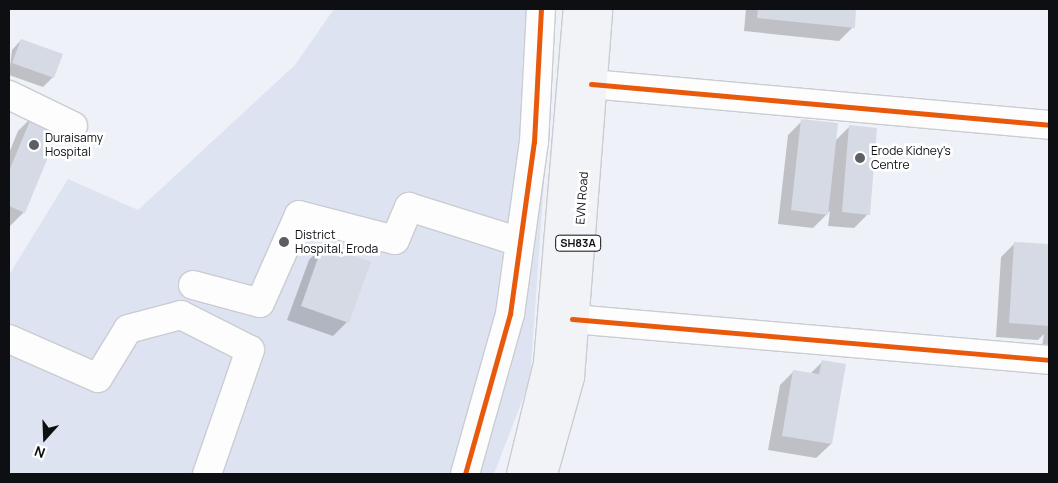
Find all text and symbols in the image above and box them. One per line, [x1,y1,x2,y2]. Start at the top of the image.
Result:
place label: Duraisamy Hospital [45,131,103,159]
marker: Duraisamy Hospital [27,138,41,152]
place label: Erode Kidney's Centre [871,144,951,172]
marker: Erode Kidney's Centre [853,151,867,165]
street label: EVN Road [573,171,591,225]
place label: District Hospital, Eroda [295,228,378,256]
road number: SH83A [554,234,602,252]
marker: District Hospital, Eroda [277,235,291,249]
north arrow [20,413,70,463]
text: N [32,442,48,463]

